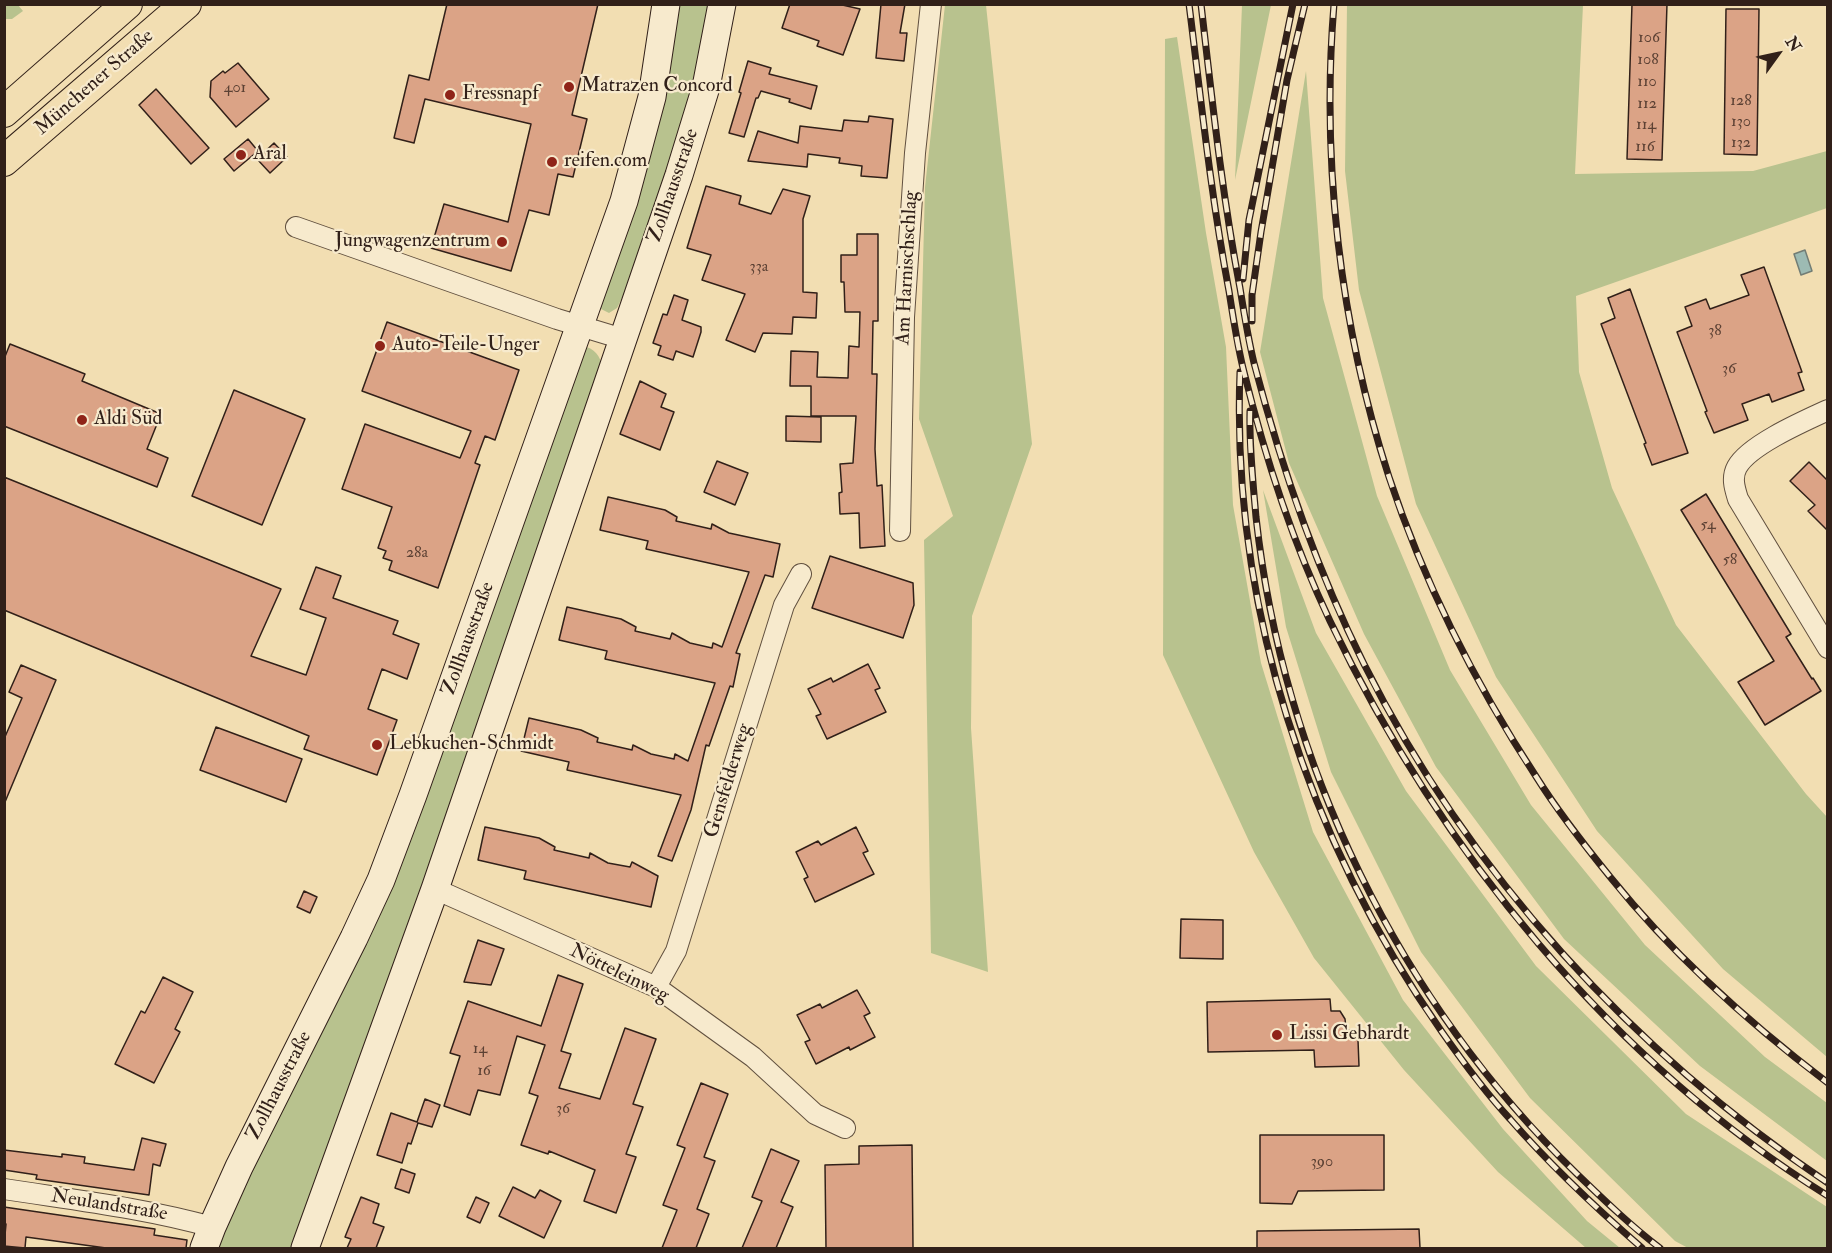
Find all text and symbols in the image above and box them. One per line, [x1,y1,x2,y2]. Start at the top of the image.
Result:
north arrow [1748,24,1808,84]
street label: Münchener Straße [31,25,159,141]
house number: 106 [1638,29,1660,49]
text: N [1781,33,1805,56]
house number: 108 [1637,51,1659,71]
house number: 110 [1637,73,1657,93]
place label: Matrazen Concord [581,75,733,99]
house number: 401 [224,79,246,99]
marker: Matrazen Concord [562,80,576,94]
place label: Fressnapf [462,83,539,107]
marker: Fressnapf [443,88,457,102]
house number: 128 [1730,92,1752,112]
house number: 112 [1637,95,1657,115]
house number: 130 [1731,113,1751,133]
house number: 114 [1636,116,1656,136]
street label: Zollhausstraße [643,126,705,246]
house number: 132 [1731,134,1751,154]
house number: 116 [1635,138,1655,158]
place label: Aral [253,143,287,167]
marker: Aral [234,148,248,162]
place label: reifen.com [564,150,647,174]
marker: reifen.com [545,155,559,169]
street label: Am Harnischschlag [892,190,924,346]
place label: Jungwagenzentrum [335,230,490,254]
marker: Jungwagenzentrum [495,235,509,249]
house number: 33a [750,258,768,278]
house number: 38 [1708,322,1722,342]
place label: Auto-Teile-Unger [392,334,540,358]
marker: Auto-Teile-Unger [373,339,387,353]
house number: 36 [1722,360,1736,380]
place label: Aldi Süd [94,408,162,432]
marker: Aldi Süd [75,413,89,427]
house number: 54 [1700,516,1716,536]
house number: 28a [406,544,428,564]
house number: 58 [1723,551,1737,571]
street label: Zollhausstraße [437,579,501,699]
street label: Gensfelderweg [700,721,758,841]
place label: Lebkuchen-Schmidt [389,733,554,757]
marker: Lebkuchen-Schmidt [370,738,384,752]
street label: Nötteleinweg [565,940,673,1008]
place label: Lissi Gebhardt [1289,1023,1409,1047]
street label: Zollhausstraße [242,1028,318,1144]
marker: Lissi Gebhardt [1270,1028,1284,1042]
house number: 14 [473,1040,487,1060]
house number: 16 [477,1062,491,1082]
house number: 36 [556,1100,570,1120]
house number: 390 [1311,1153,1333,1173]
street label: Neulandstraße [49,1185,169,1227]

